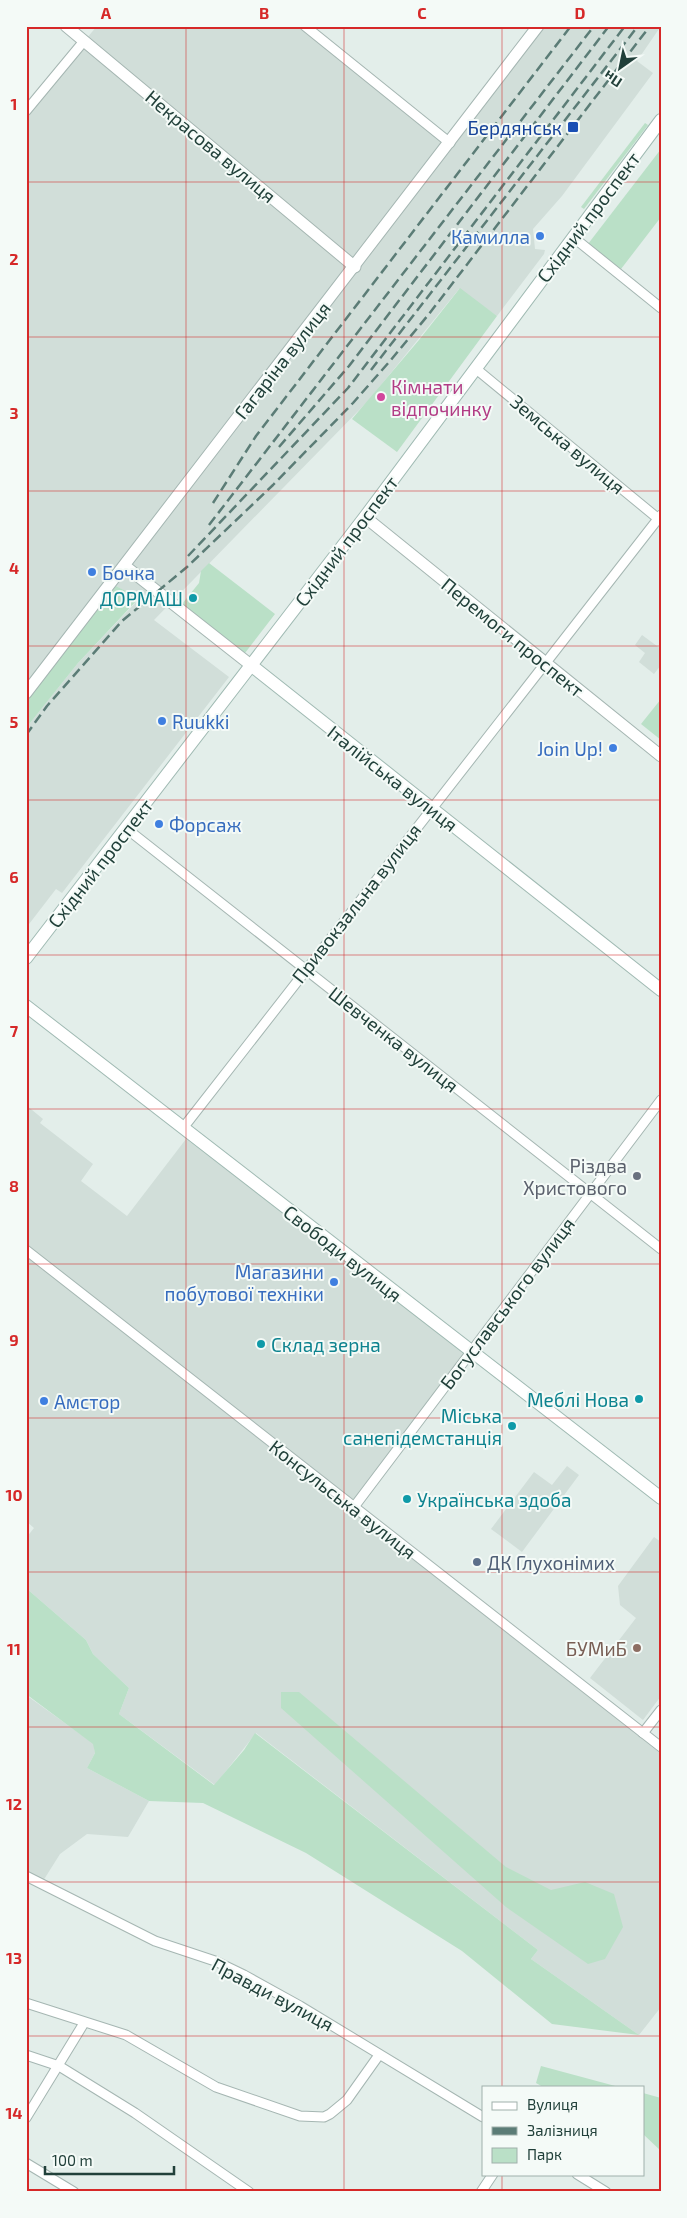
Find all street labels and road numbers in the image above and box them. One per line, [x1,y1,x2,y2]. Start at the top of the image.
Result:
street label: Некрасова вулиця [140,85,281,208]
street label: Східний проспект [531,147,645,287]
street label: Гагаріна вулиця [229,297,336,424]
street label: Земська вулиця [505,389,630,499]
street label: Східний проспект [289,471,403,611]
street label: Перемоги проспект [437,573,589,701]
street label: Італійська вулиця [323,720,463,837]
street label: Східний проспект [43,794,157,932]
street label: Привокзальна вулиця [287,819,426,988]
street label: Шевченка вулиця [324,981,463,1098]
street label: Свободи вулиця [279,1200,407,1307]
street label: Богуславського вулиця [435,1213,580,1394]
street label: Консульська вулиця [264,1435,421,1564]
street label: Правди вулиця [208,1952,338,2037]

